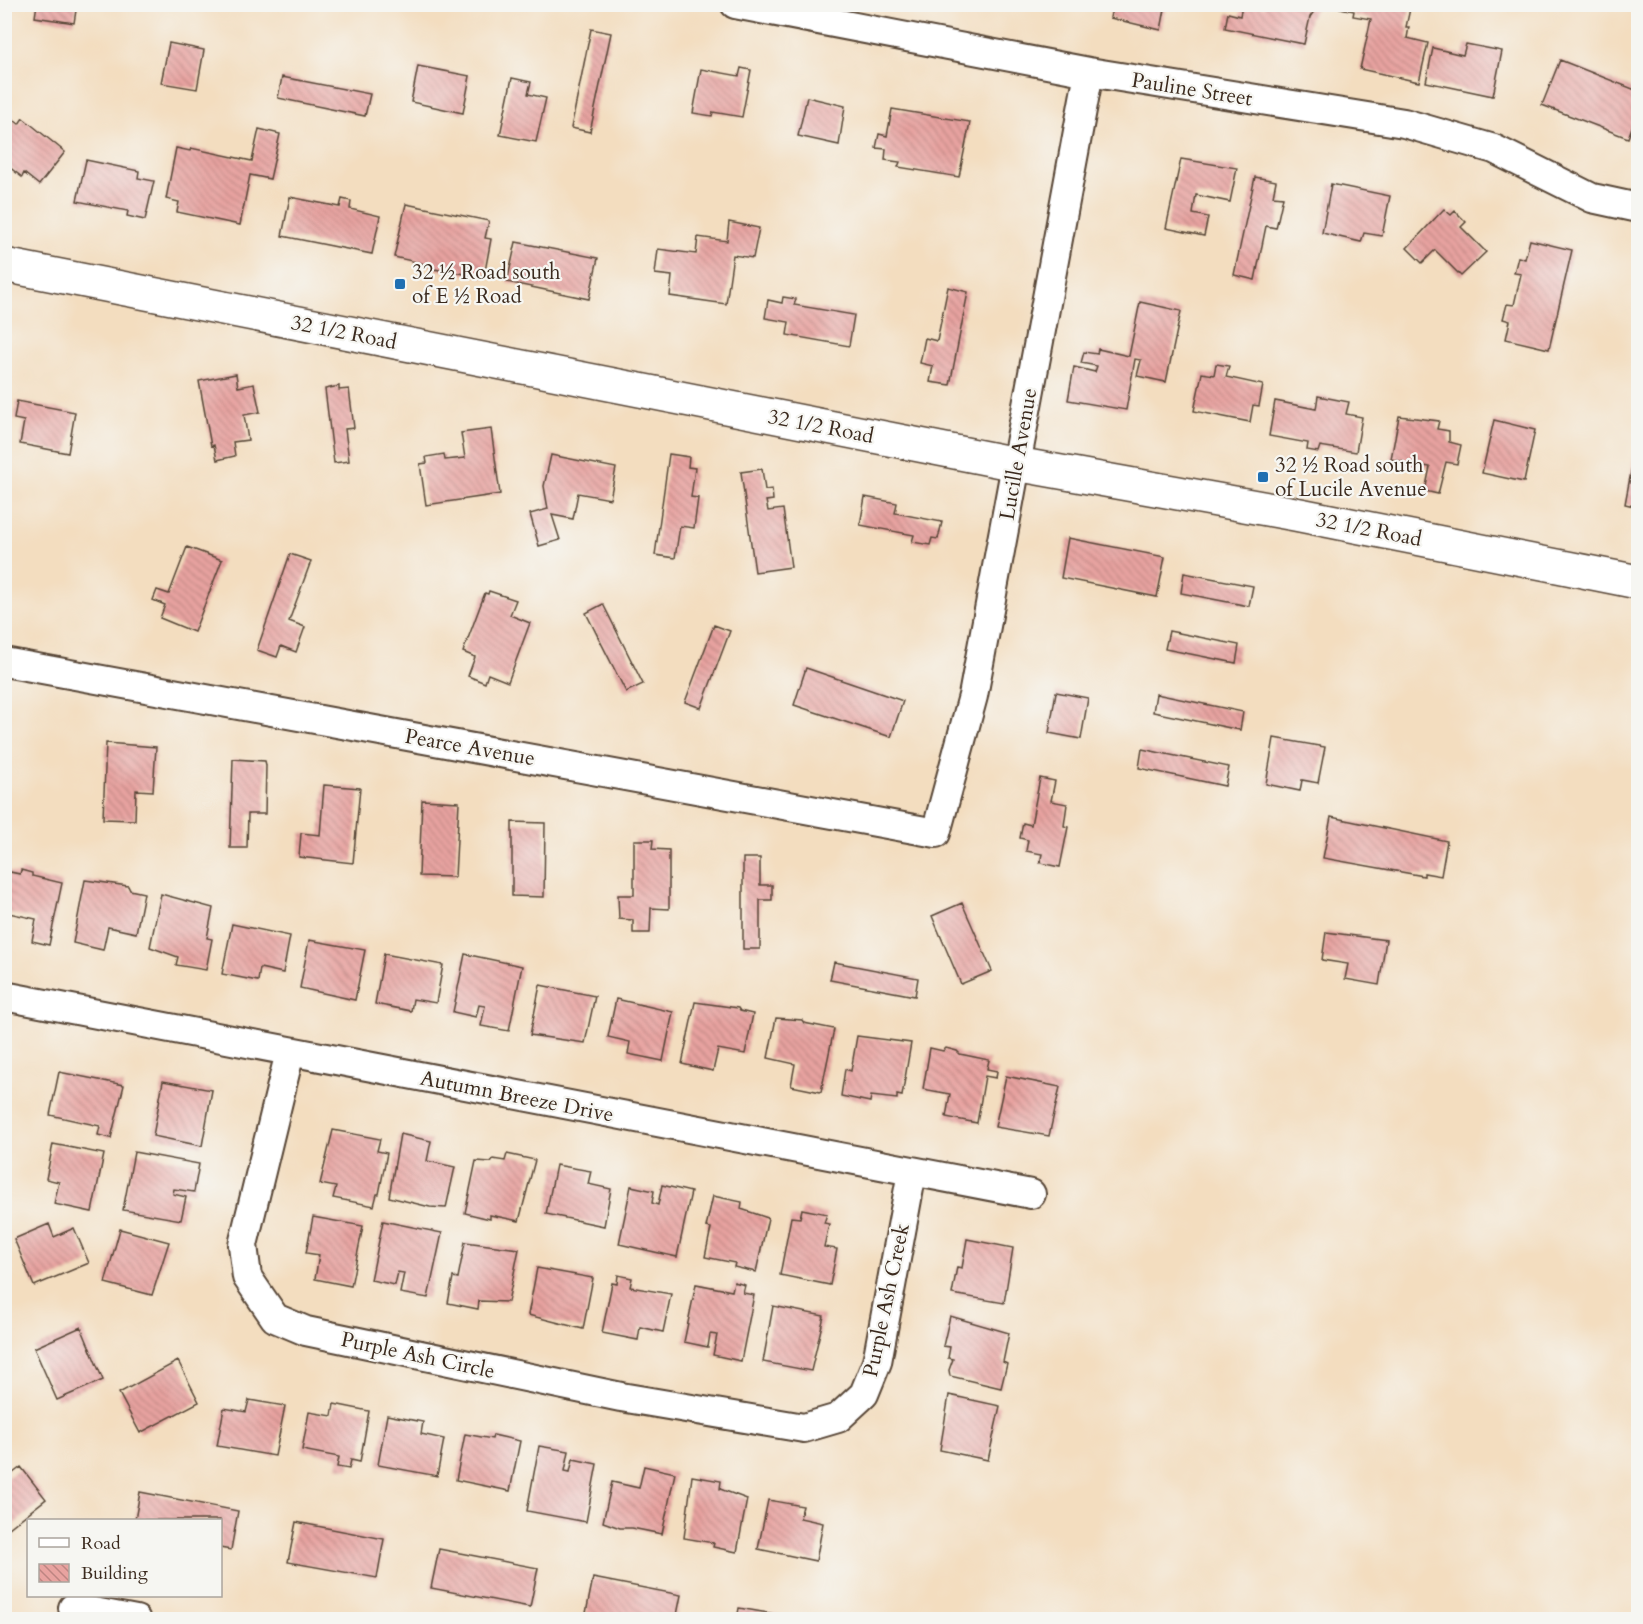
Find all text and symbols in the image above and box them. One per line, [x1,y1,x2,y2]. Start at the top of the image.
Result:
street label: Pauline Street [1129,66,1255,113]
place label: 32 ½ Road south of E ½ Road [412,258,561,311]
marker: 32 ½ Road south of E ½ Road [393,277,407,291]
street label: 32 1/2 Road [288,308,399,357]
street label: Lucille Avenue [993,386,1044,522]
street label: 32 1/2 Road [765,402,876,451]
place label: 32 ½ Road south of Lucile Avenue [1275,451,1427,504]
marker: 32 ½ Road south of Lucile Avenue [1256,470,1270,484]
street label: 32 1/2 Road [1313,505,1424,554]
street label: Pearce Avenue [403,722,537,773]
street label: Autumn Breeze Drive [418,1064,616,1129]
street label: Purple Ash Creek [856,1220,917,1380]
street label: Purple Ash Circle [338,1325,497,1386]
legend [27,1519,222,1597]
text: Road [81,1531,121,1556]
text: Building [81,1561,149,1586]

